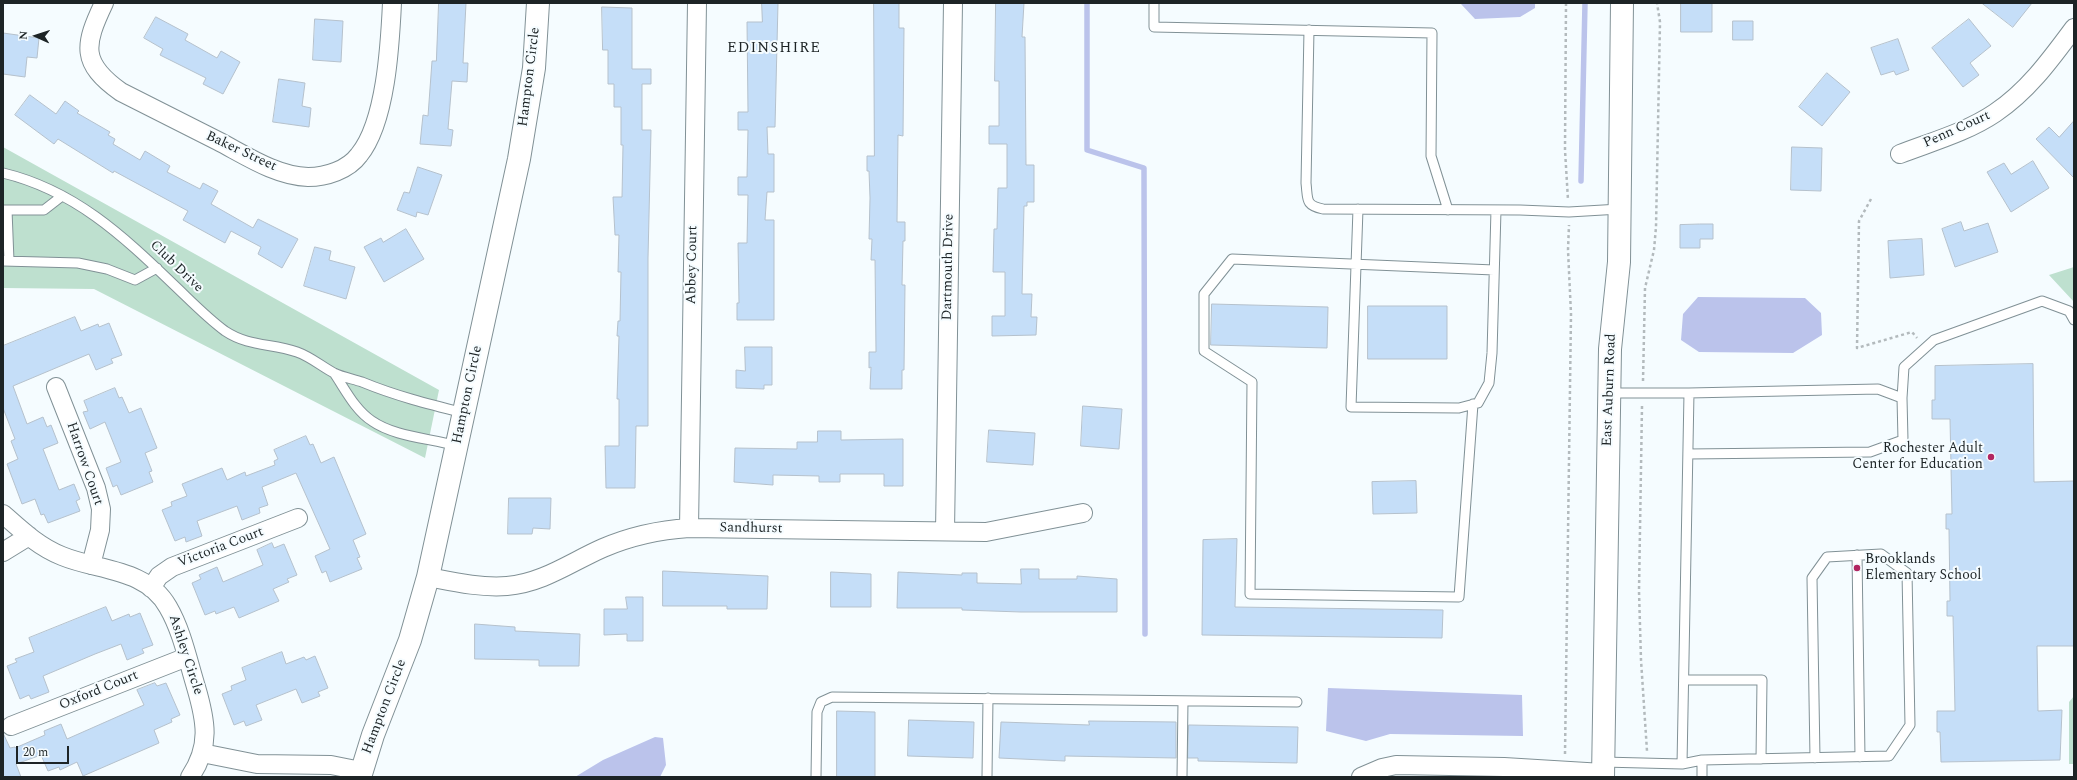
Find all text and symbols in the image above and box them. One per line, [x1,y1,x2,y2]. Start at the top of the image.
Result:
north arrow [16,16,56,56]
street label: Hampton Circle [516,26,544,128]
text: N [15,30,32,40]
district label: EDINSHIRE [727,40,821,58]
street label: Penn Court [1921,108,1993,152]
street label: Baker Street [203,128,279,176]
street label: Dartmouth Drive [940,214,958,320]
street label: Abbey Court [684,225,702,305]
street label: Club Drive [146,237,206,297]
street label: East Auburn Road [1600,333,1620,447]
street label: Hampton Circle [449,344,487,446]
street label: Harrow Court [62,420,106,508]
place label: Rochester Adult Center for Education [1852,441,1983,474]
marker: Rochester Adult Center for Education [1986,452,1996,462]
street label: Sandhurst [719,520,783,538]
street label: Victoria Court [176,524,266,572]
place label: Brooklands Elementary School [1865,552,1981,584]
marker: Brooklands Elementary School [1852,563,1862,573]
street label: Ashley Circle [164,613,206,697]
street label: Hampton Circle [359,657,411,757]
street label: Oxford Court [57,668,141,714]
scale bar [18,738,71,764]
text: 20 m [23,743,48,762]

